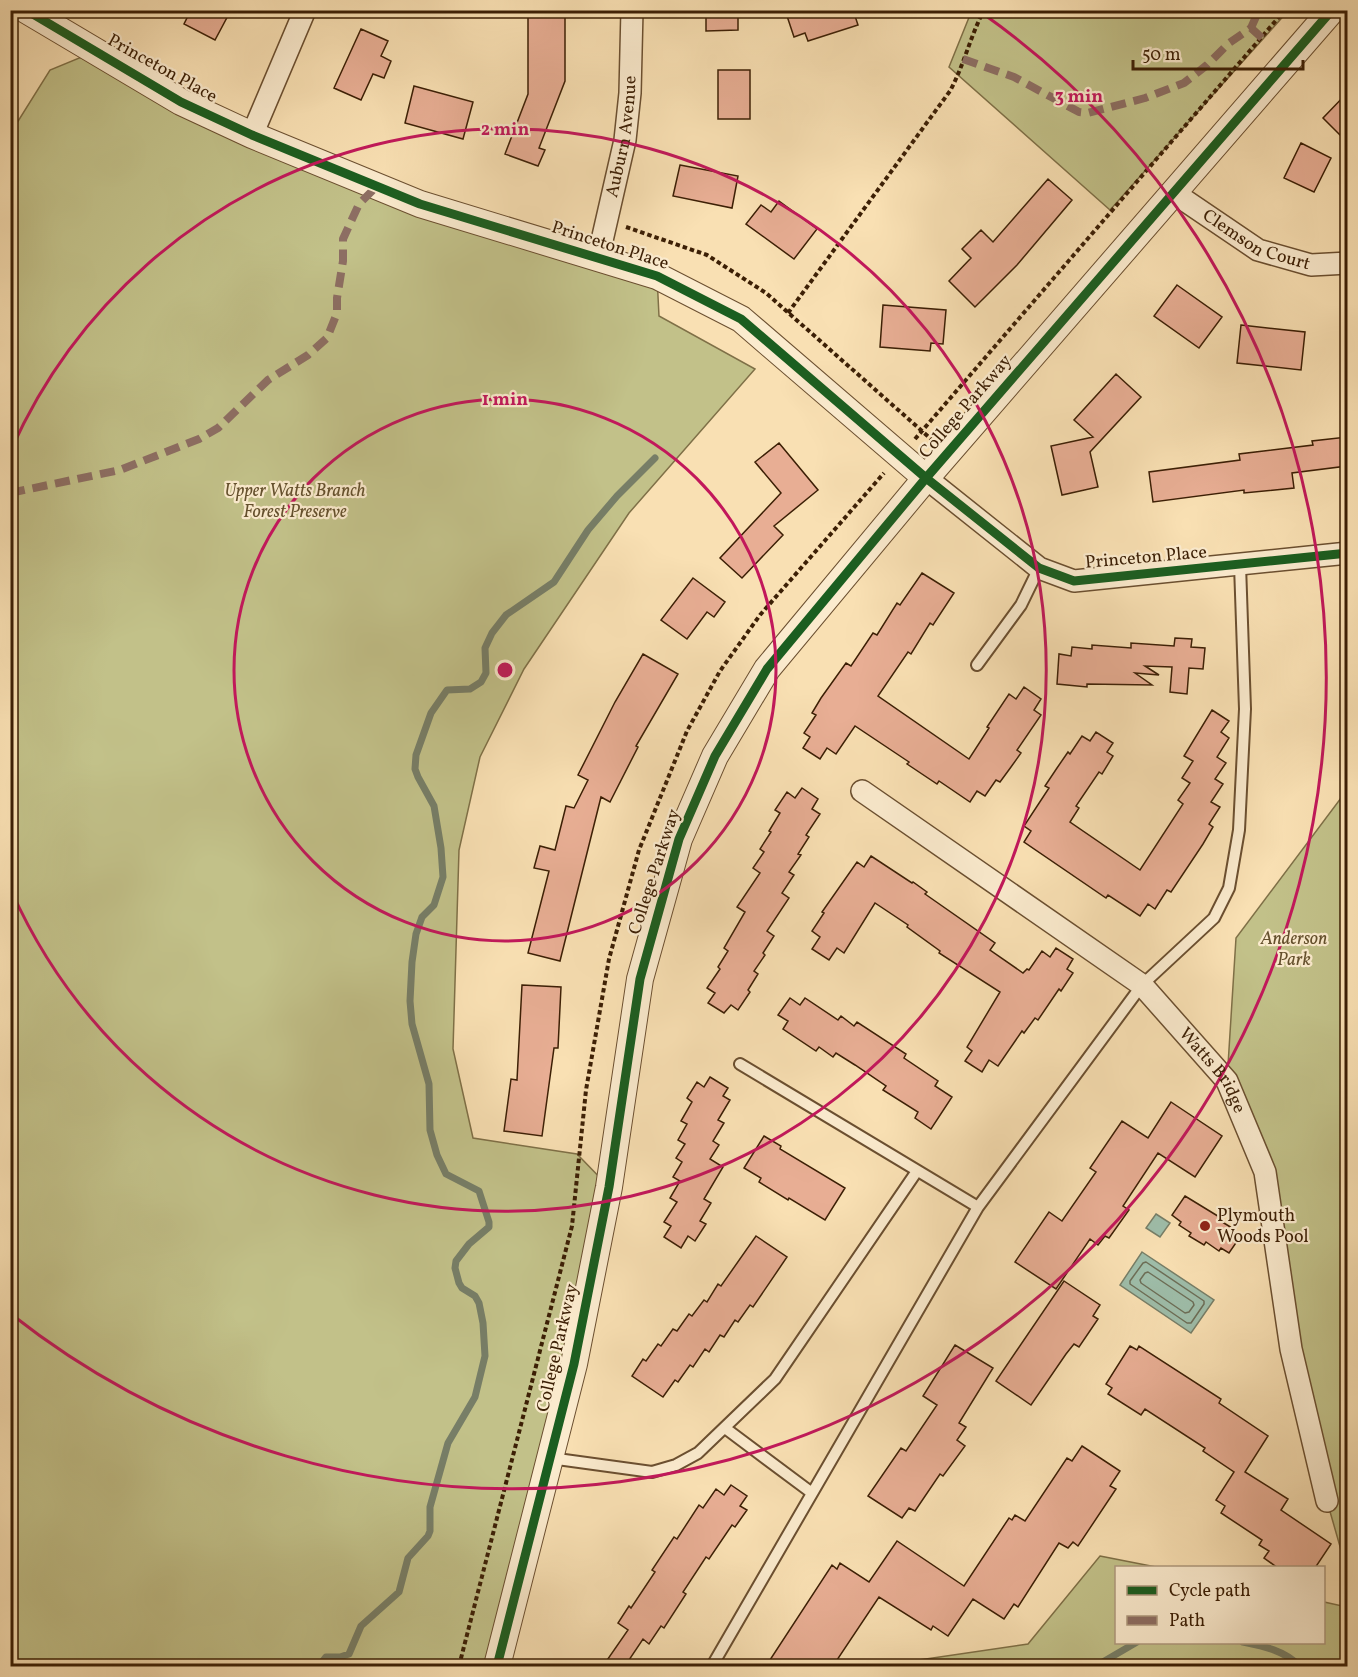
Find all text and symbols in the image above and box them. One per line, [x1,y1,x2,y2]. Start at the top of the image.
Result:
street label: Princeton Place [103,28,221,110]
scale bar [1133,33,1302,71]
text: 50 m [1142,43,1181,68]
street label: Auburn Avenue [600,75,643,200]
text: 3 min [1055,85,1103,110]
text: 2 min [481,118,529,143]
street label: Clemson Court [1197,203,1313,277]
street label: Princeton Place [548,215,672,277]
street label: College Parkway [914,349,1018,465]
text: 1 min [482,388,528,413]
park label: Upper Watts Branch Forest Preserve [224,479,366,525]
street label: Princeton Place [1084,540,1208,576]
centre of rings [495,660,515,680]
street label: College Parkway [623,806,687,938]
park label: Anderson Park [1260,927,1327,973]
street label: Watts Bridge [1173,1022,1252,1117]
place label: Plymouth Woods Pool [1217,1204,1309,1250]
marker: Plymouth Woods Pool [1198,1219,1212,1233]
street label: College Parkway [531,1281,585,1414]
legend [1115,1566,1325,1644]
text: Cycle path [1169,1579,1251,1604]
text: Path [1169,1609,1205,1634]

